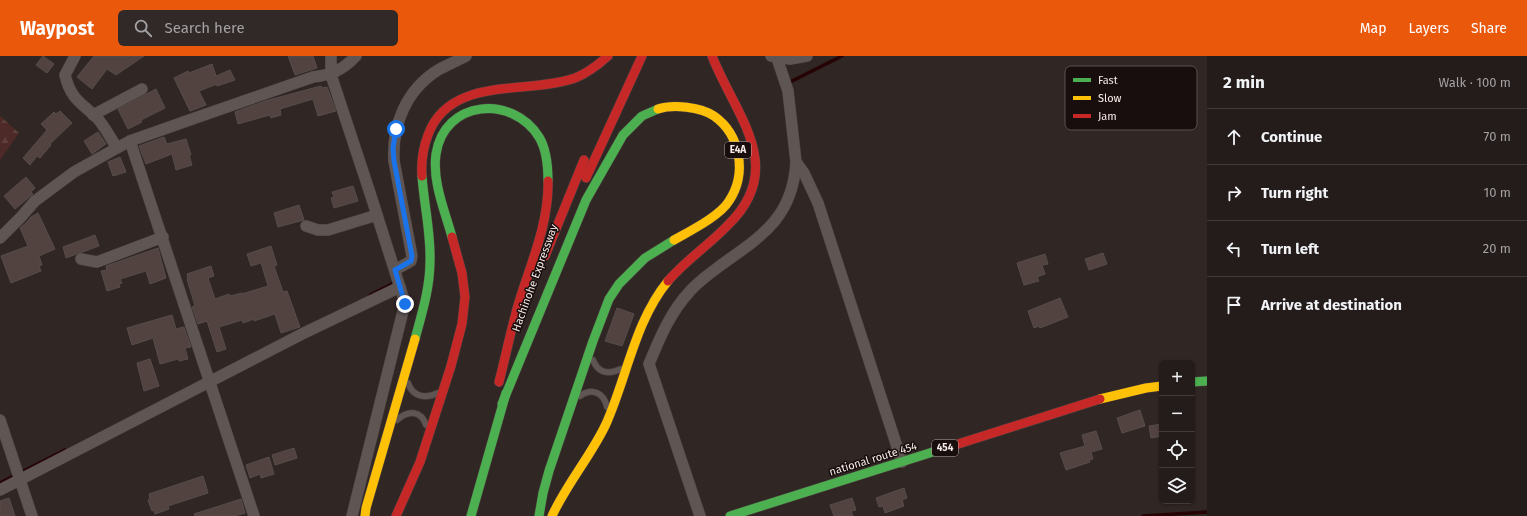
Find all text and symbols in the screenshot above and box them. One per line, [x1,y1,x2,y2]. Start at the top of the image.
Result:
search box [118,10,398,46]
text: Waypost [20,17,94,40]
icon: search [132,17,154,39]
text: Search here [164,19,245,37]
text: Map [1360,20,1386,37]
text: Layers [1408,20,1449,37]
text: Share [1471,20,1507,37]
legend [1065,66,1197,130]
text: 2 min [1223,72,1265,93]
text: Fast [1098,74,1118,87]
text: Walk · 100 m [1439,75,1511,90]
text: Slow [1098,92,1122,105]
text: Jam [1098,110,1117,123]
route start [387,120,405,138]
icon: ahead [1223,126,1245,148]
text: Continue [1261,128,1322,146]
text: 70 m [1484,129,1511,144]
road number: E4A [725,142,751,158]
icon: right [1223,182,1245,204]
text: Turn right [1261,184,1328,202]
text: 10 m [1484,185,1511,200]
street label: Hachinohe Expressway [510,222,561,333]
icon: left [1223,238,1245,260]
text: Turn left [1261,240,1319,258]
text: 20 m [1483,241,1511,256]
icon: arrive [1223,294,1245,316]
route end [396,295,414,313]
text: Arrive at destination [1261,296,1402,314]
map controls [1159,360,1195,504]
button: + [1159,360,1195,396]
button: − [1159,396,1195,432]
button: locate [1159,432,1195,468]
street label: national route 454 [828,439,919,479]
road number: 454 [932,440,958,456]
button: layers [1159,468,1195,504]

